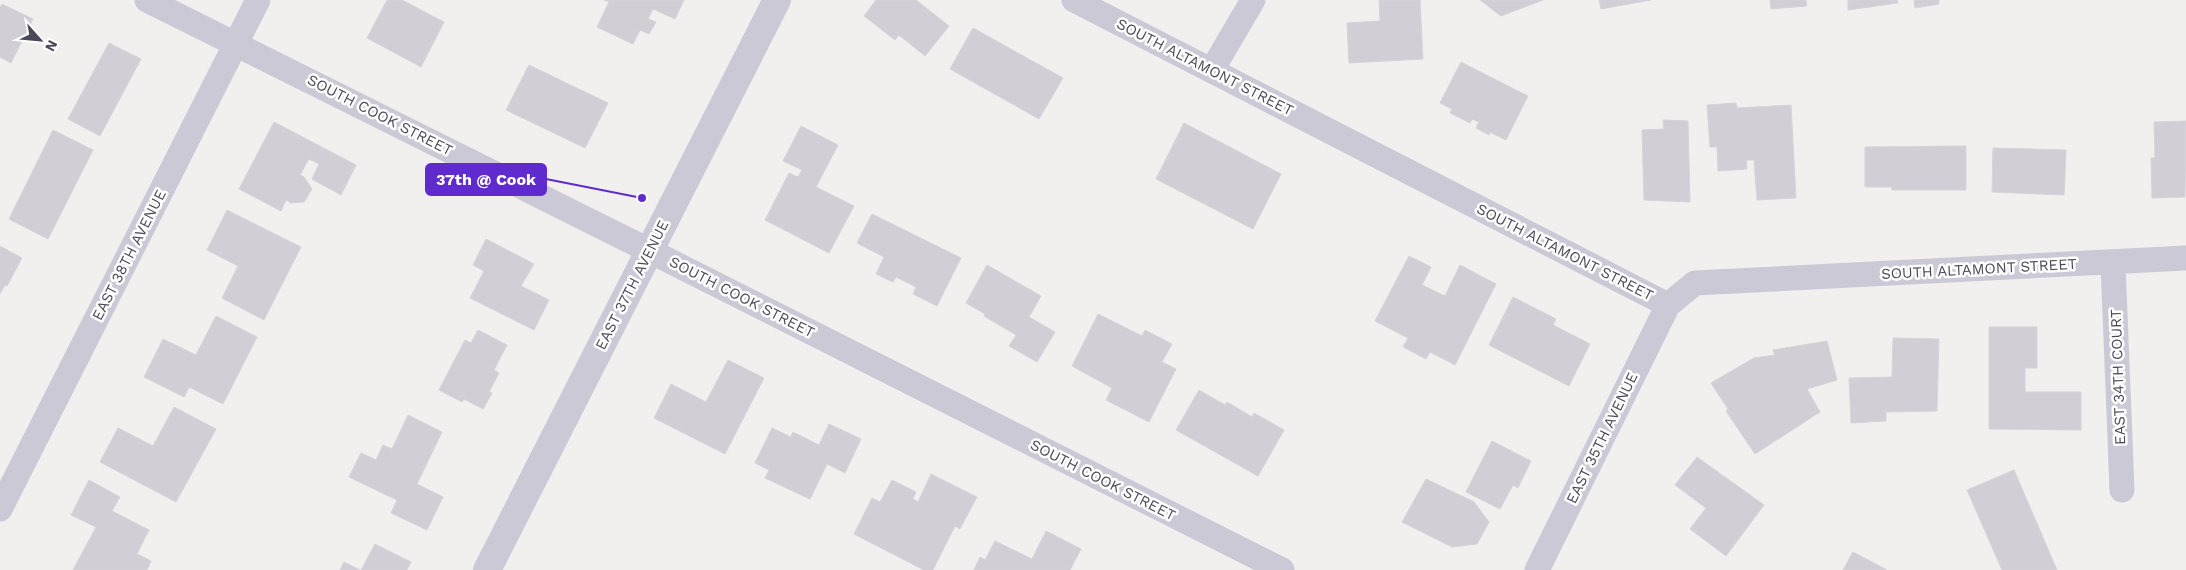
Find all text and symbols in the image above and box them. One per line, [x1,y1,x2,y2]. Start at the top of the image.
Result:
north arrow [15,15,65,65]
street label: SOUTH ALTAMONT STREET [1114,15,1296,119]
text: N [42,38,61,54]
street label: SOUTH COOK STREET [304,71,456,159]
callout: 37th @ Cook [426,164,546,195]
text: 37th @ Cook [436,170,536,189]
street label: EAST 38TH AVENUE [88,187,170,323]
street label: SOUTH ALTAMONT STREET [1474,200,1656,304]
street label: EAST 37TH AVENUE [592,217,672,353]
street label: SOUTH COOK STREET [666,253,818,341]
street label: SOUTH ALTAMONT STREET [1881,255,2077,283]
street label: EAST 34TH COURT [2107,309,2129,445]
street label: EAST 35TH AVENUE [1562,369,1642,507]
street label: SOUTH COOK STREET [1027,436,1179,524]

